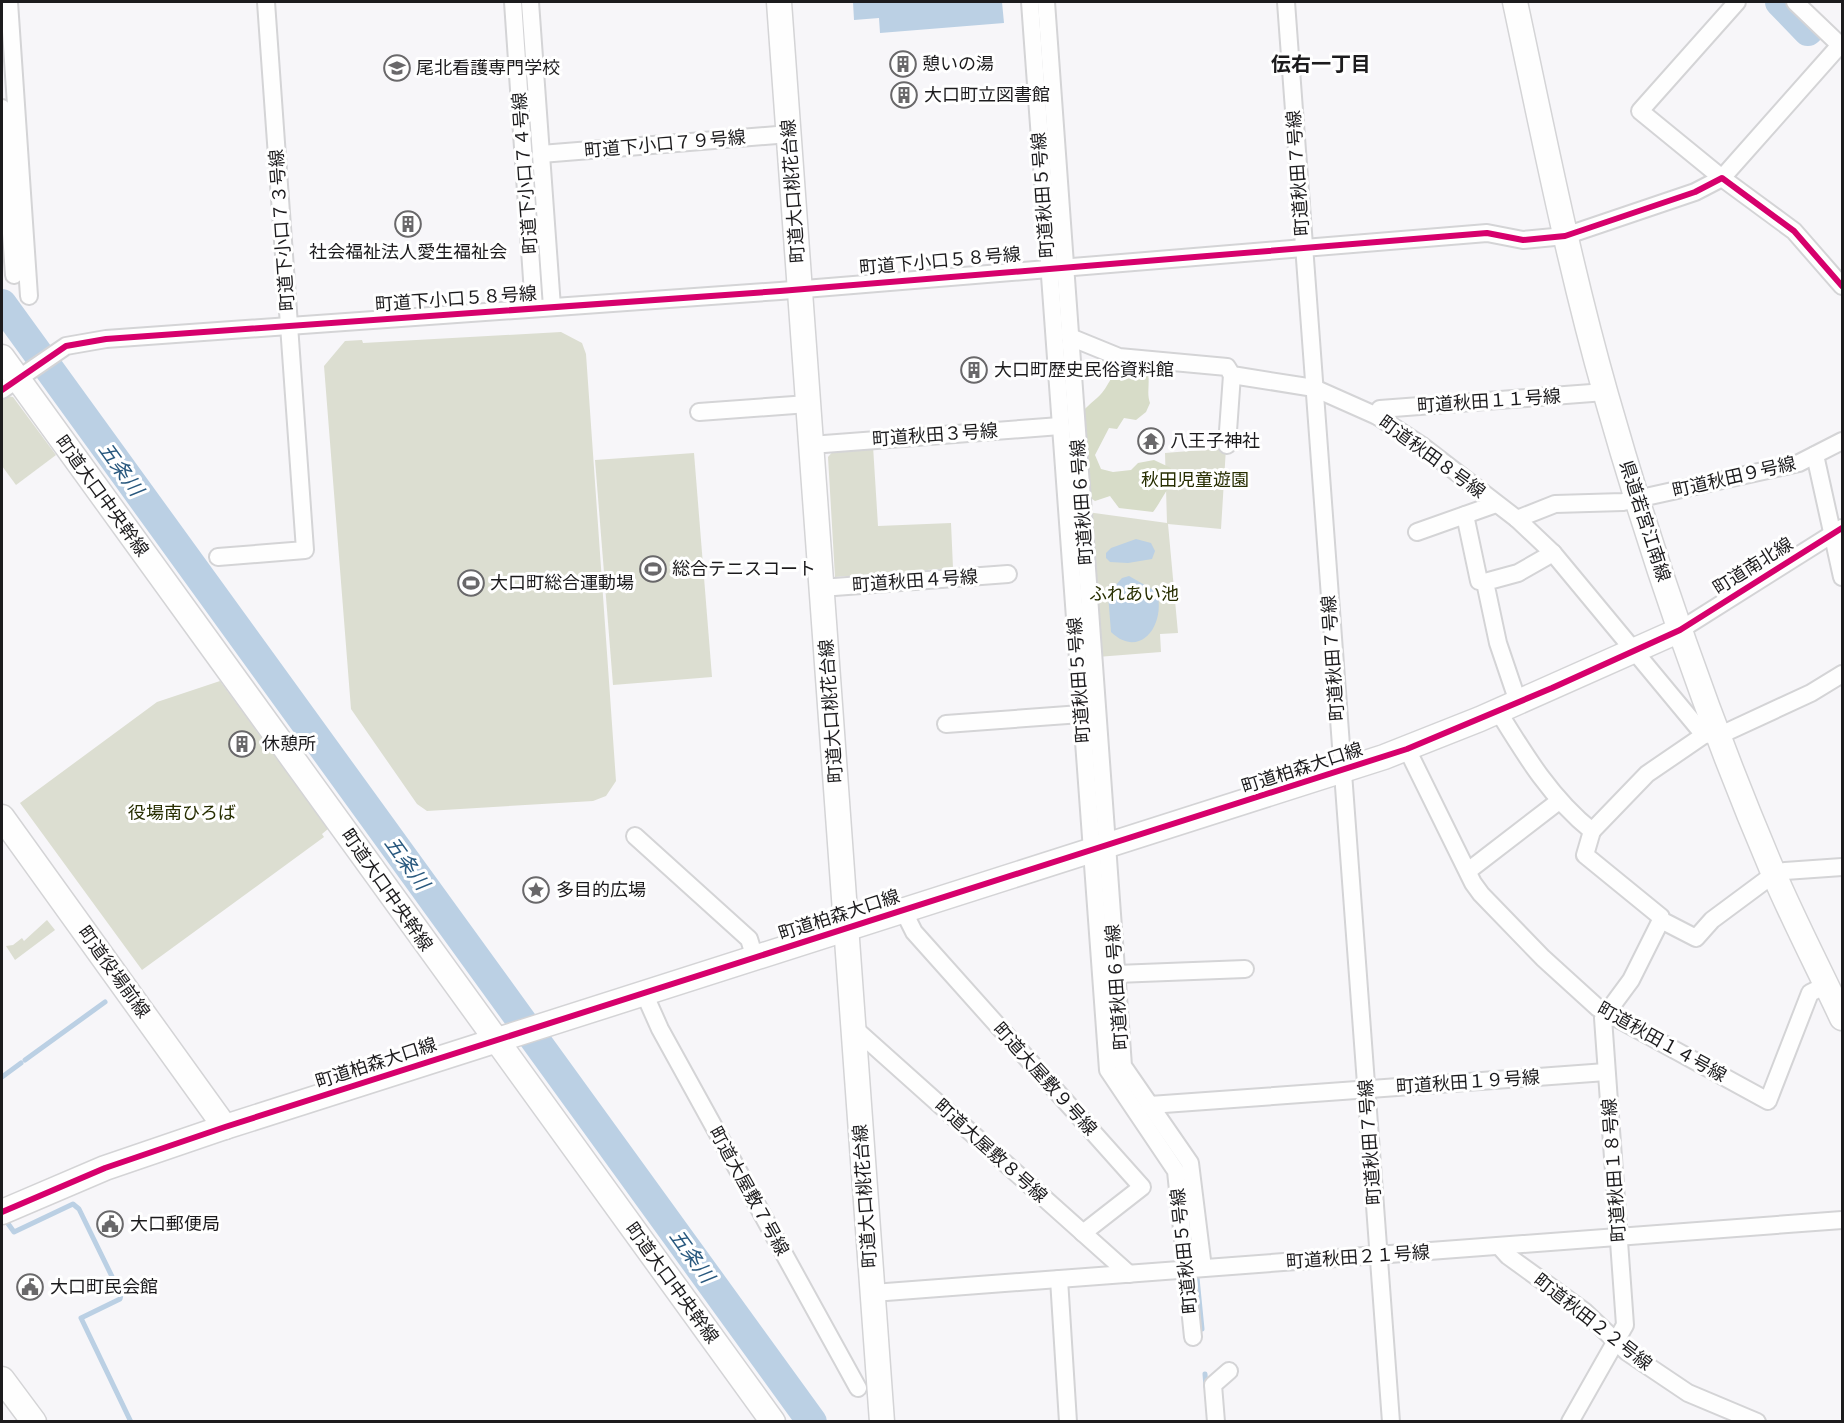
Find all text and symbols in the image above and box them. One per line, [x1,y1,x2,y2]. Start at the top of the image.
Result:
building icon: 憩いの湯 [888,49,918,79]
school or university icon: 尾北看護専門学校 [382,53,412,83]
place label: 憩いの湯 [922,53,994,75]
district label: 伝右一丁目 [1271,53,1371,76]
place label: 尾北看護専門学校 [416,57,560,79]
building icon: 大口町立図書館 [889,80,919,110]
place label: 大口町立図書館 [924,84,1050,106]
street label: 町道下小口７４号線 [508,91,542,255]
street label: 町道秋田７号線 [1283,109,1313,237]
street label: 町道大口桃花台線 [777,118,809,264]
street label: 町道下小口７９号線 [583,126,747,162]
street label: 町道秋田５号線 [1028,131,1058,259]
street label: 町道下小口７３号線 [265,148,299,312]
building icon: 社会福祉法人愛生福祉会 [393,209,423,239]
place label: 社会福祉法人愛生福祉会 [309,241,507,263]
street label: 町道下小口５８号線 [858,243,1022,279]
street label: 町道下小口５８号線 [374,282,538,316]
building icon: 大口町歴史民俗資料館 [959,355,989,385]
place label: 大口町歴史民俗資料館 [994,359,1174,381]
street label: 町道秋田１１号線 [1416,385,1562,417]
street label: 町道秋田８号線 [1375,411,1489,503]
street label: 町道秋田３号線 [871,420,999,450]
temple icon: 八王子神社 [1136,426,1166,456]
place label: 八王子神社 [1170,430,1260,452]
street label: 町道大口中央幹線 [51,431,153,561]
water label: 五条川 [94,438,149,502]
street label: 町道秋田６号線 [1067,438,1097,566]
street label: 町道秋田９号線 [1670,452,1798,502]
street label: 県道若宮江南線 [1615,458,1675,584]
park label: 秋田児童遊園 [1141,469,1249,491]
street label: 町道南北線 [1709,533,1797,599]
sports icon: 総合テニスコート [638,554,668,584]
place label: 総合テニスコート [672,558,816,580]
street label: 町道秋田４号線 [851,566,979,596]
sports icon: 大口町総合運動場 [456,568,486,598]
place label: 大口町総合運動場 [490,572,634,594]
park label: ふれあい池 [1089,583,1179,605]
street label: 町道秋田７号線 [1318,594,1348,722]
street label: 町道秋田５号線 [1064,616,1094,744]
street label: 町道大口桃花台線 [815,638,847,784]
building icon: 休憩所 [227,729,257,759]
place label: 休憩所 [262,733,316,755]
street label: 町道柏森大口線 [1239,738,1365,798]
park label: 役場南ひろば [128,802,236,824]
street label: 町道大口中央幹線 [337,825,437,955]
water label: 五条川 [380,832,435,896]
place icon: 多目的広場 [521,875,551,905]
place label: 多目的広場 [556,879,646,901]
street label: 町道柏森大口線 [776,885,902,945]
street label: 町道役場前線 [73,922,155,1022]
street label: 町道秋田６号線 [1102,923,1132,1051]
street label: 町道秋田１４号線 [1594,997,1730,1087]
street label: 町道大屋敷９号線 [989,1018,1101,1140]
street label: 町道柏森大口線 [313,1033,439,1093]
street label: 町道秋田１９号線 [1395,1066,1541,1098]
street label: 町道秋田７号線 [1355,1078,1385,1206]
street label: 町道大屋敷８号線 [930,1095,1052,1207]
street label: 町道秋田１８号線 [1598,1097,1630,1243]
street label: 町道大屋敷７号線 [704,1123,794,1259]
street label: 町道大口桃花台線 [849,1123,881,1269]
street label: 町道秋田５号線 [1166,1187,1202,1315]
public building icon: 大口郵便局 [95,1209,125,1239]
place label: 大口郵便局 [130,1213,220,1235]
street label: 町道大口中央幹線 [621,1218,723,1348]
water label: 五条川 [665,1225,720,1289]
street label: 町道秋田２１号線 [1285,1241,1431,1273]
street label: 町道秋田２２号線 [1529,1269,1657,1375]
public building icon: 大口町民会館 [15,1272,45,1302]
place label: 大口町民会館 [50,1276,158,1298]

